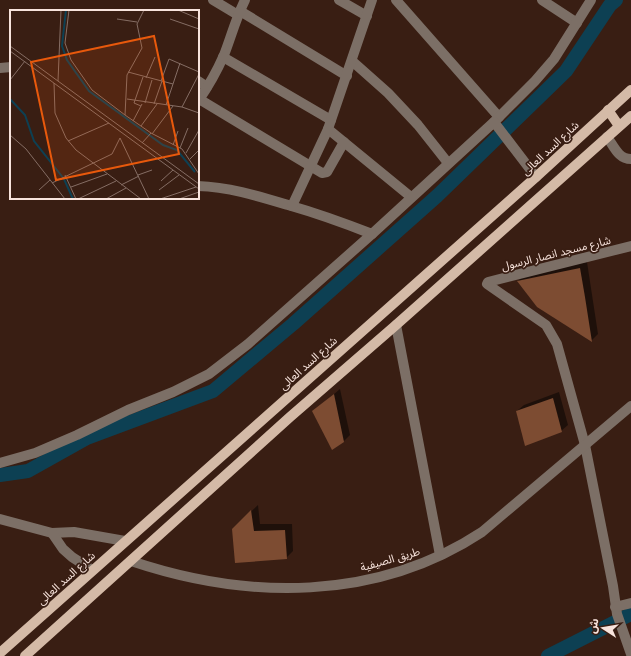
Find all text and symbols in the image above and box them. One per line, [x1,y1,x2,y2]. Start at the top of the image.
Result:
inset map [10,10,199,199]
street label: شارع السد العالى [519,118,582,179]
street label: شارع مسجد انصار الرسول [500,234,613,274]
street label: شارع السد العالى [277,334,341,393]
street label: طريق الصيفية [359,545,421,574]
street label: شارع السد العالى [35,549,99,608]
north arrow [583,608,623,648]
text: ش [586,617,602,635]

